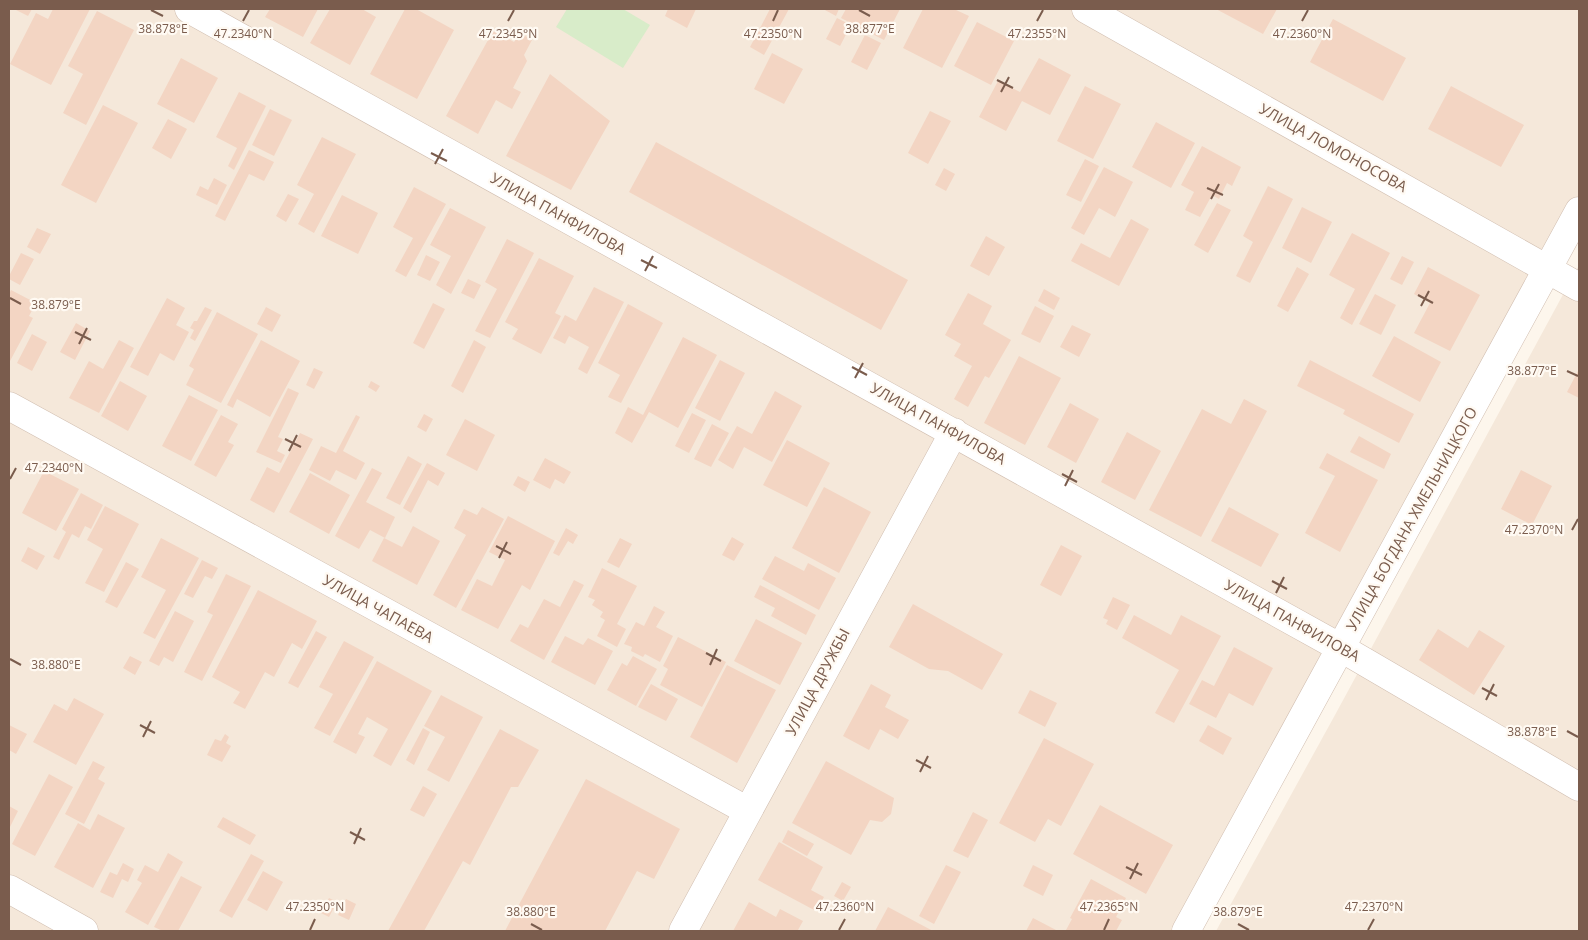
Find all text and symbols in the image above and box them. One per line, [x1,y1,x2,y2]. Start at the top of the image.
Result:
text: 38.878°E [138,20,188,37]
text: 38.877°E [845,20,895,37]
text: 47.2340°N [214,25,272,42]
text: 47.2345°N [479,25,537,42]
text: 47.2350°N [744,25,802,42]
text: 47.2355°N [1008,25,1066,42]
text: 47.2360°N [1273,25,1331,42]
street label: УЛИЦА ЛОМОНОСОВА [1256,98,1411,196]
street label: УЛИЦА ПАНФИЛОВА [487,168,630,259]
text: 38.879°E [31,296,81,313]
text: 38.877°E [1507,362,1557,379]
street label: УЛИЦА ПАНФИЛОВА [867,378,1010,469]
street label: УЛИЦА БОГДАНА ХМЕЛЬНИЦКОГО [1341,403,1481,634]
text: 47.2340°N [25,459,83,476]
text: 47.2370°N [1505,521,1563,538]
street label: УЛИЦА ЧАПАЕВА [320,569,438,647]
street label: УЛИЦА ПАНФИЛОВА [1221,575,1364,666]
street label: УЛИЦА ДРУЖБЫ [780,624,854,739]
text: 38.880°E [31,656,81,673]
text: 38.878°E [1507,723,1557,740]
text: 47.2350°N [286,898,344,915]
text: 47.2360°N [816,898,874,915]
text: 47.2365°N [1080,898,1138,915]
text: 47.2370°N [1345,898,1403,915]
text: 38.880°E [506,903,556,920]
text: 38.879°E [1213,903,1263,920]

